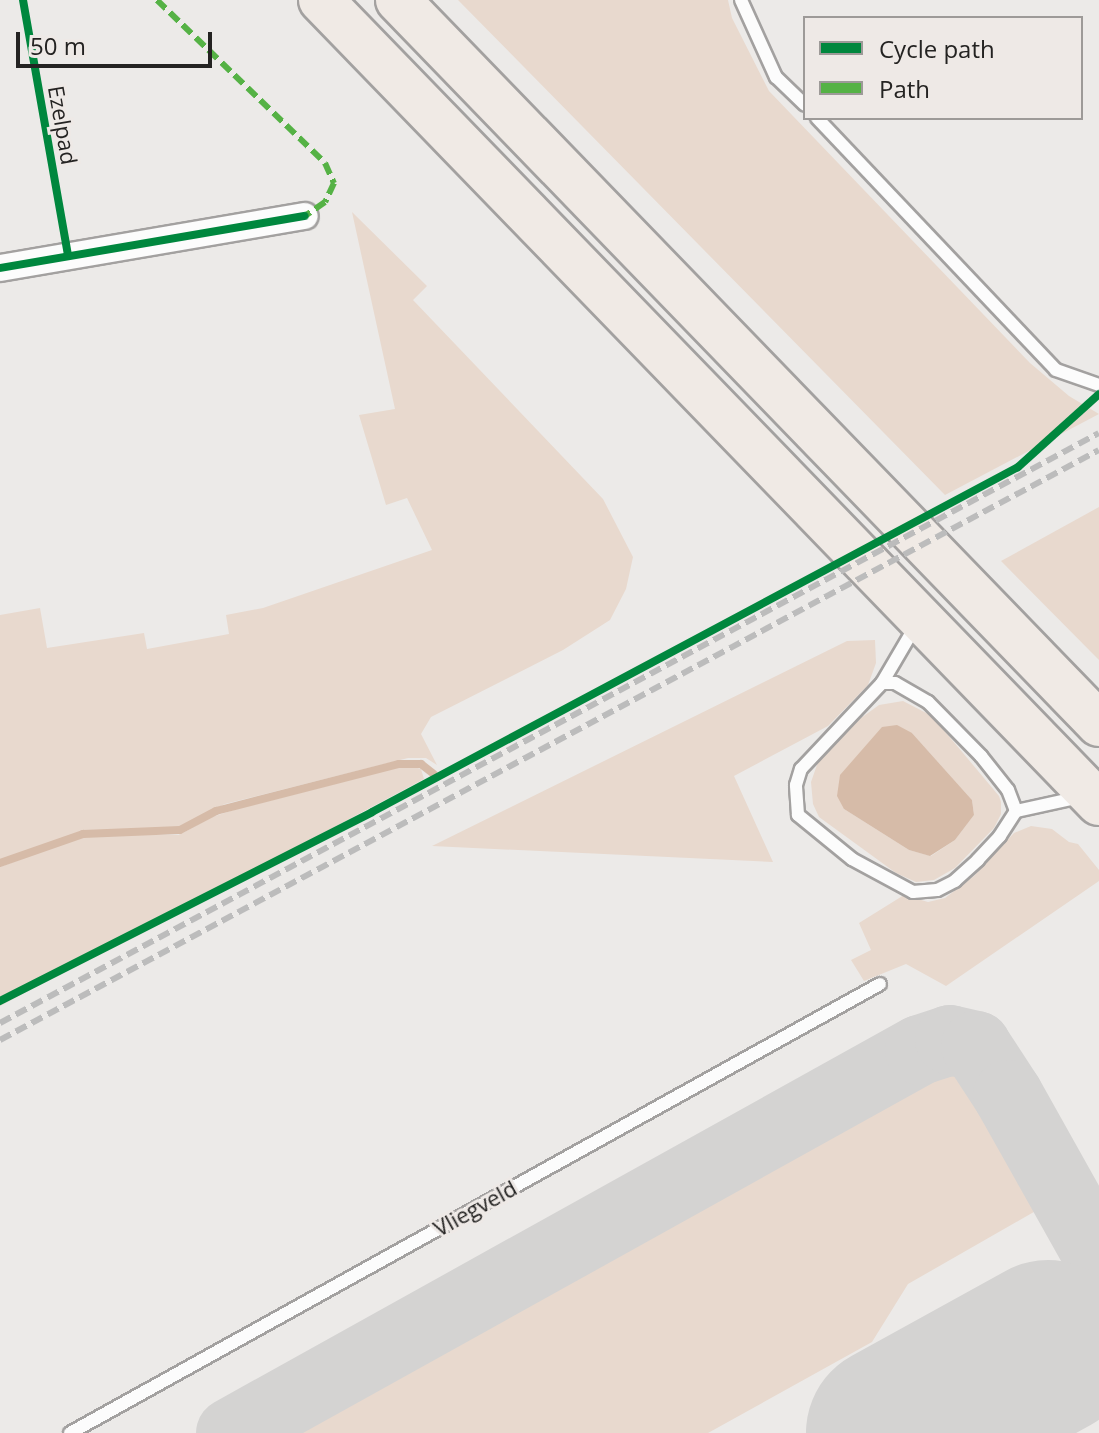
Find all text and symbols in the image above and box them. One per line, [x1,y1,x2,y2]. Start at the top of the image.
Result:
scale bar [20,16,216,66]
legend [803,16,1083,120]
text: 50 m [30,29,86,62]
text: Cycle path [879,32,995,65]
text: Path [879,72,930,105]
street label: Ezelpad [43,84,83,166]
street label: Vliegveld [429,1174,521,1242]

